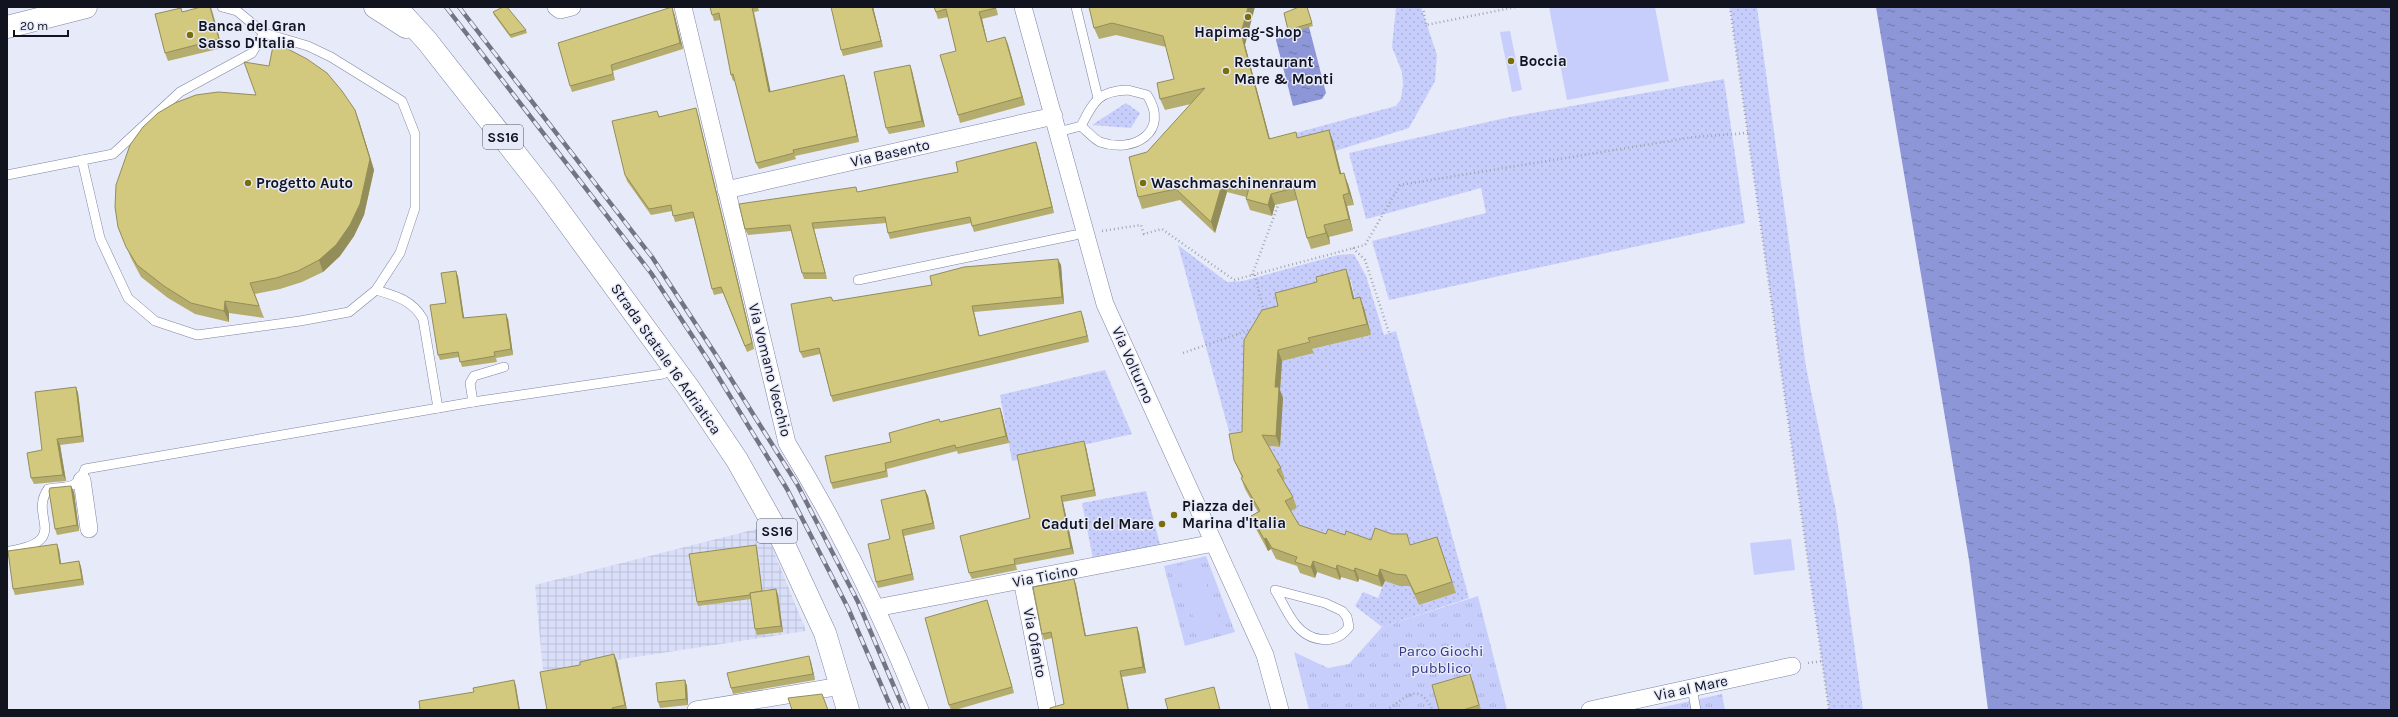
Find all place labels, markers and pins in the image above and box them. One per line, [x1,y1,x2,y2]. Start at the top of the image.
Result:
marker: Hapimag-Shop [1243,12,1253,22]
place label: Banca del Gran Sasso D'Italia [198,17,306,52]
place label: Hapimag-Shop [1194,23,1302,41]
marker: Banca del Gran Sasso D'Italia [185,30,195,40]
place label: Boccia [1519,52,1567,70]
place label: Restaurant Mare & Monti [1234,53,1334,88]
marker: Boccia [1506,56,1516,66]
marker: Restaurant Mare & Monti [1221,66,1231,76]
place label: Progetto Auto [256,174,353,192]
place label: Waschmaschinenraum [1151,174,1317,192]
marker: Progetto Auto [243,178,253,188]
marker: Waschmaschinenraum [1138,178,1148,188]
place label: Piazza dei Marina d'Italia [1182,497,1286,532]
marker: Piazza dei Marina d'Italia [1169,510,1179,520]
place label: Caduti del Mare [1041,515,1154,533]
marker: Caduti del Mare [1157,519,1167,529]

